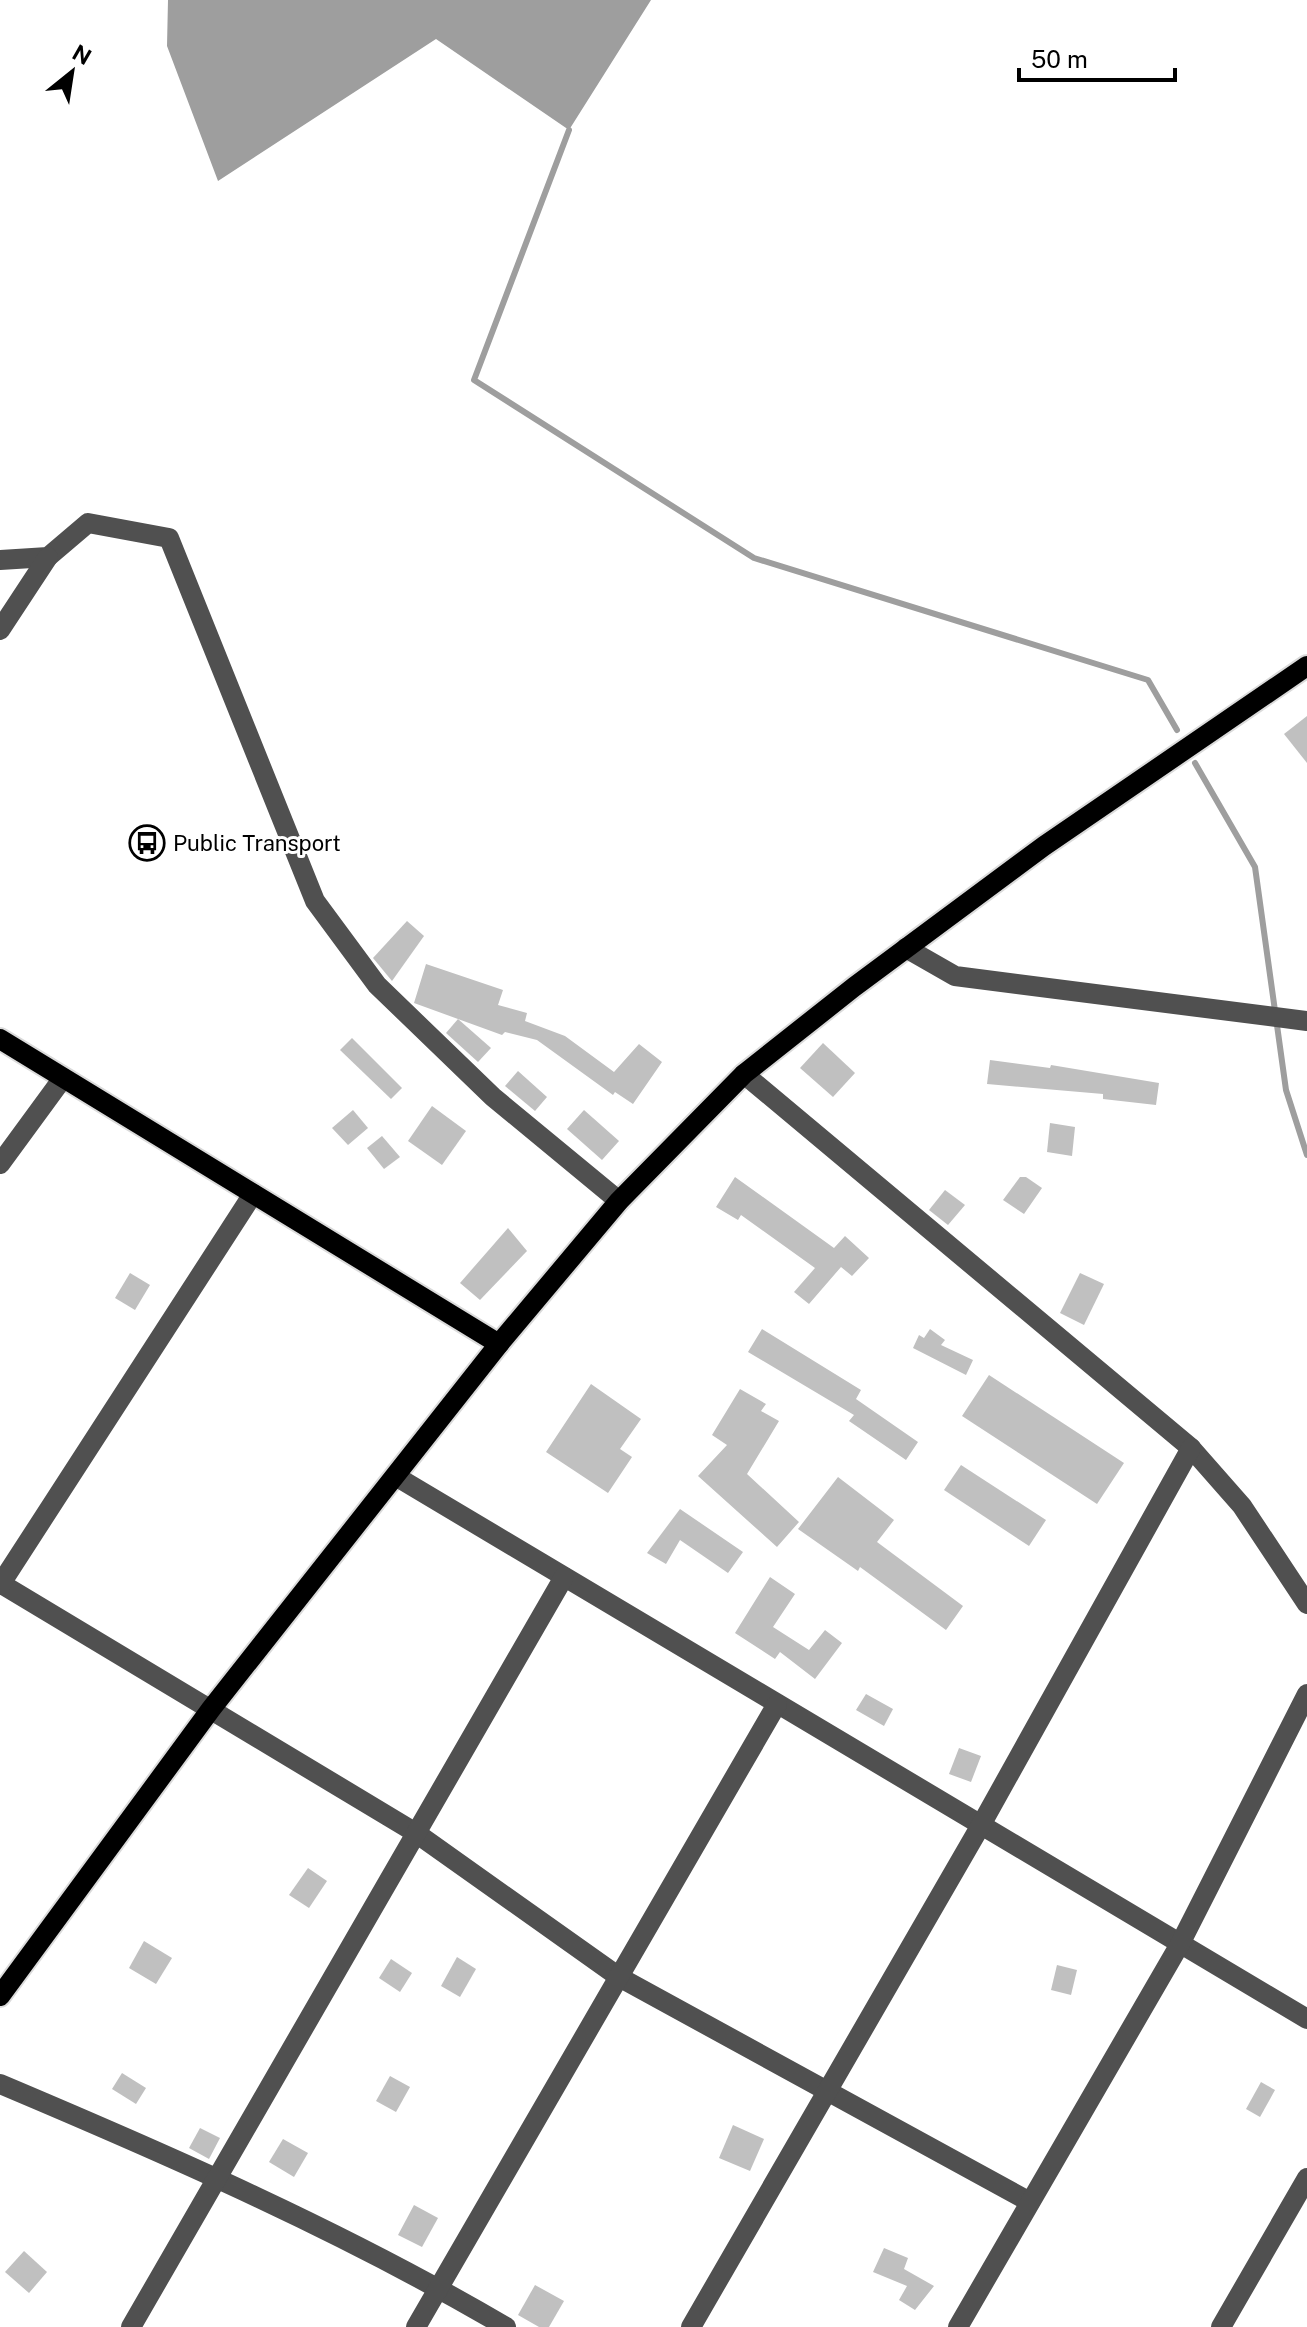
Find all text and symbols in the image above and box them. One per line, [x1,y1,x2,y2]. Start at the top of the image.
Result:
north arrow [32,32,112,112]
scale bar [1019,32,1175,82]
text: N [68,39,96,70]
text: 50 m [1031,45,1088,73]
bus stop icon: Public Transport [128,824,166,862]
place label: Public Transport [173,830,341,856]

